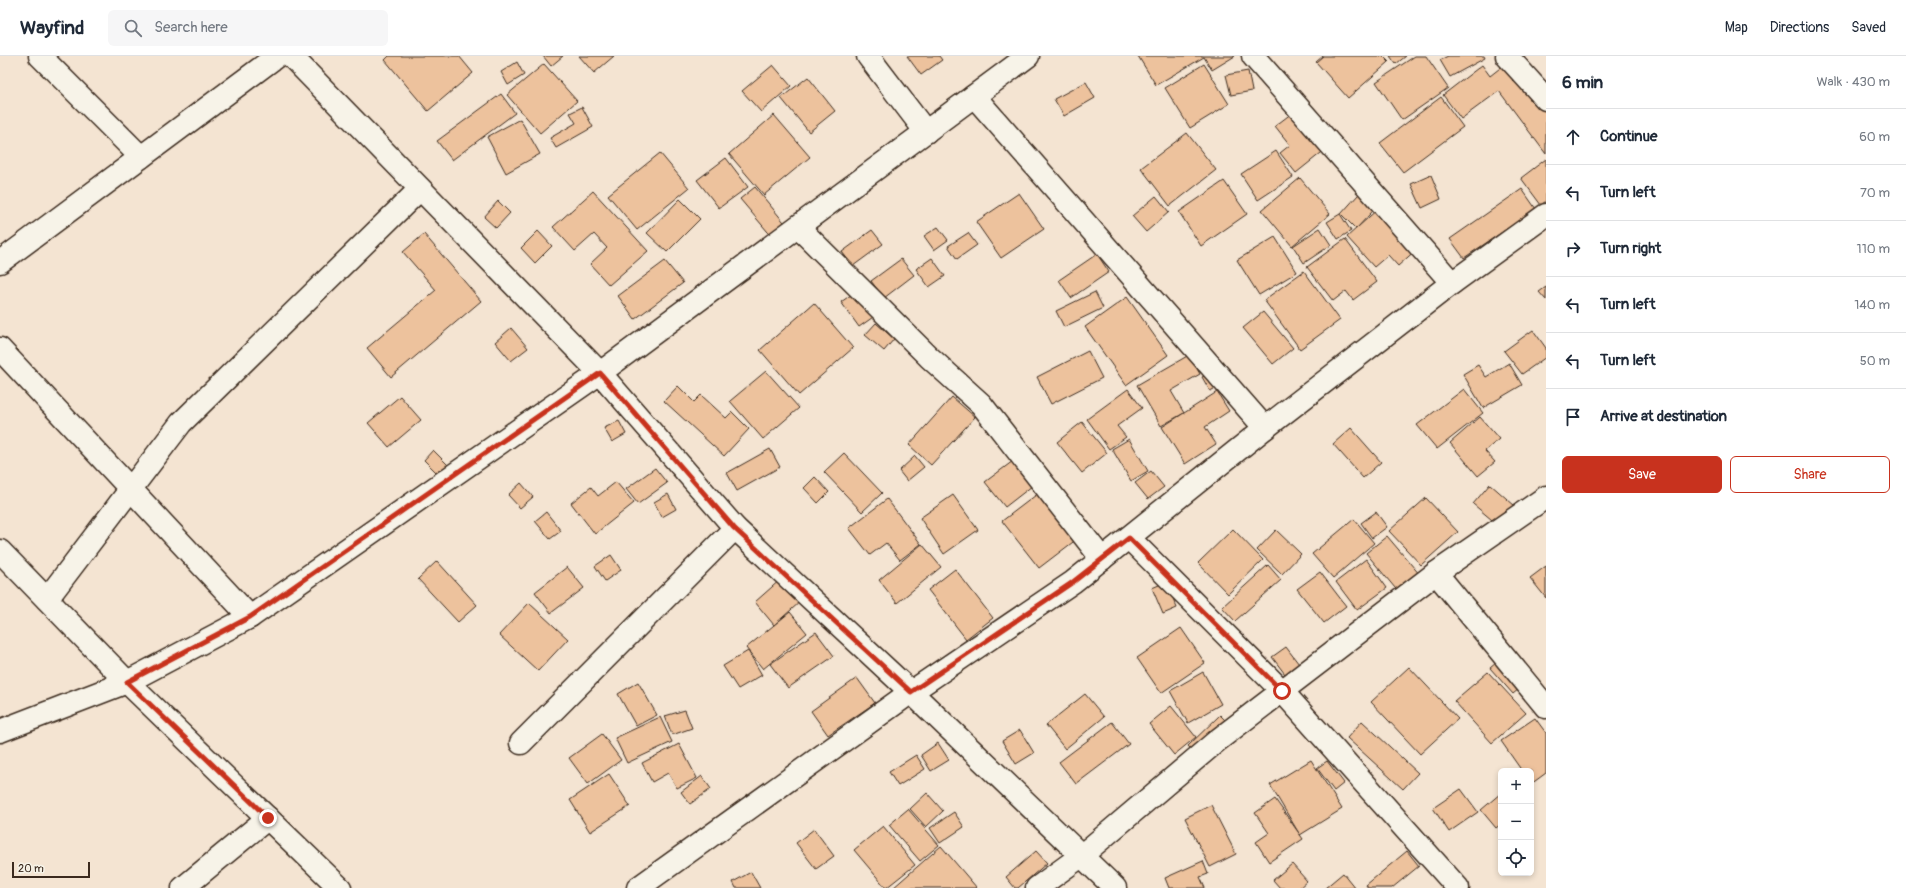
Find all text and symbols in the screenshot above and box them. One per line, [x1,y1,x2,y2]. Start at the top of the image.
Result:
search box [108,10,388,46]
text: Wayfind [20,16,84,40]
icon: search [122,17,144,39]
text: Search here [154,18,228,37]
text: Map [1725,19,1748,36]
text: Directions [1770,19,1829,36]
text: Saved [1851,19,1886,36]
text: 6 min [1562,72,1603,93]
text: Walk · 430 m [1816,74,1890,90]
icon: ahead [1562,126,1584,148]
text: Continue [1600,127,1658,146]
text: 60 m [1859,129,1890,145]
icon: left [1562,182,1584,204]
text: Turn left [1600,183,1656,202]
text: 70 m [1860,185,1890,201]
icon: right [1562,238,1584,260]
text: Turn right [1600,239,1661,258]
text: 110 m [1857,241,1890,257]
icon: left [1562,294,1584,316]
text: Turn left [1600,295,1656,314]
text: 140 m [1854,297,1890,313]
icon: left [1562,350,1584,372]
text: Turn left [1600,351,1656,370]
text: 50 m [1860,353,1890,369]
icon: arrive [1562,406,1584,428]
text: Arrive at destination [1600,407,1727,426]
button: Save [1562,456,1722,493]
button: Share [1730,456,1890,493]
route start [1273,682,1291,700]
map controls [1498,768,1534,876]
button: + [1498,768,1534,804]
button: − [1498,804,1534,840]
route end [259,809,277,827]
button: locate [1498,840,1534,876]
scale bar [12,860,90,879]
text: 20 m [18,862,44,875]

